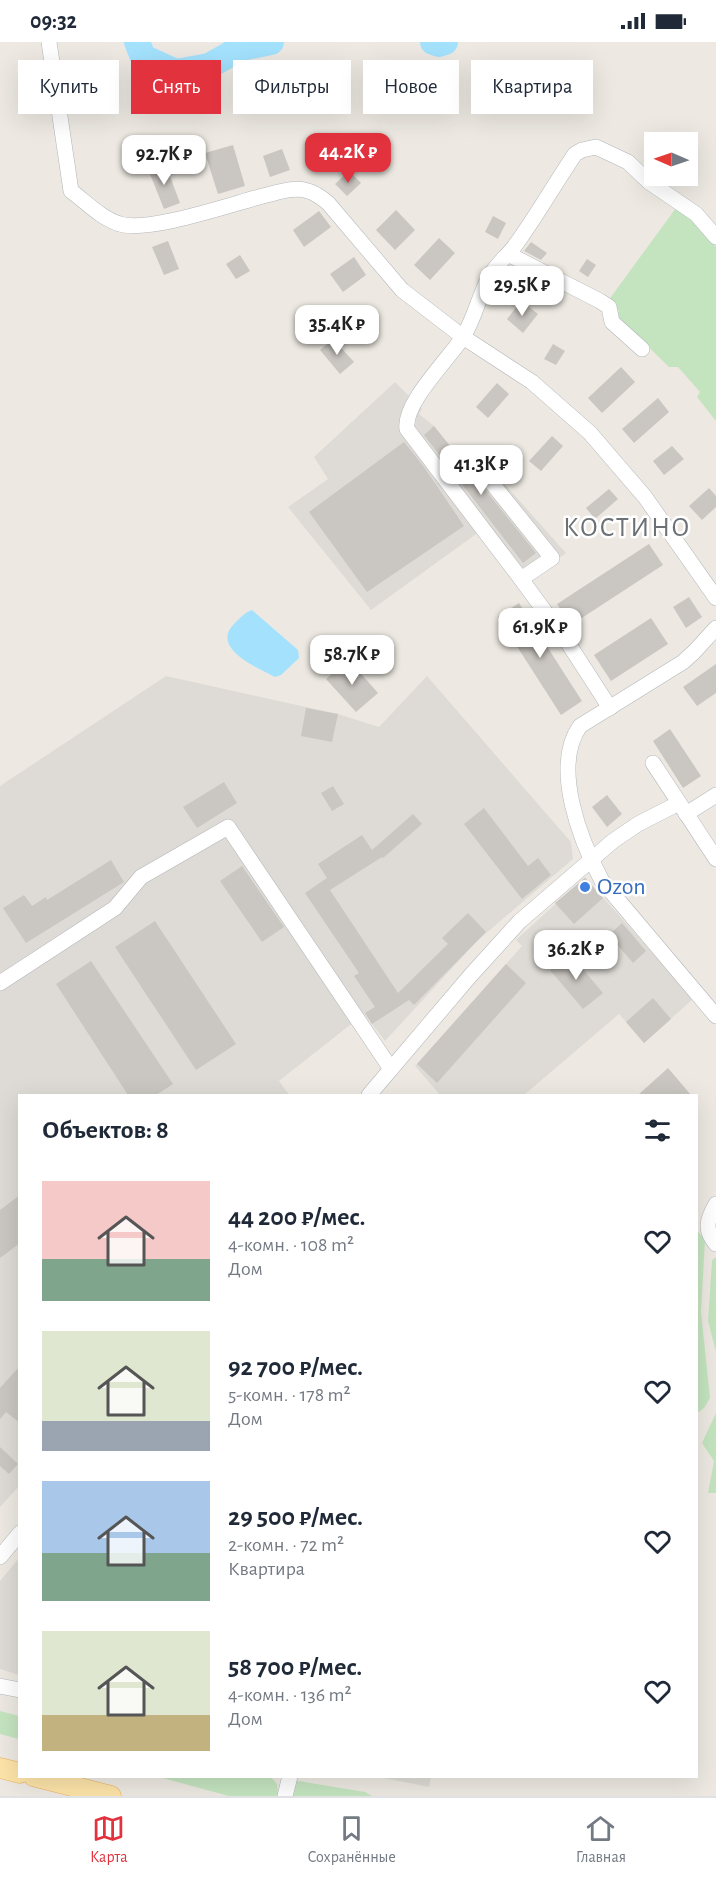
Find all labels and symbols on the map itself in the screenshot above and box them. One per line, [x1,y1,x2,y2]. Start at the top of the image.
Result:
north arrow [644,132,698,186]
pin: 44.2K ₽ [293,133,403,184]
pin: 92.7K ₽ [109,135,219,186]
pin: 29.5K ₽ [467,266,577,317]
pin: 35.4K ₽ [282,305,392,356]
pin: 41.3K ₽ [426,445,536,496]
district label: КОСТИНО [563,514,691,541]
pin: 61.9K ₽ [485,608,595,659]
pin: 58.7K ₽ [297,635,407,686]
place label: Ozon [597,875,646,899]
marker: Ozon [578,880,592,894]
pin: 36.2K ₽ [521,930,631,981]

